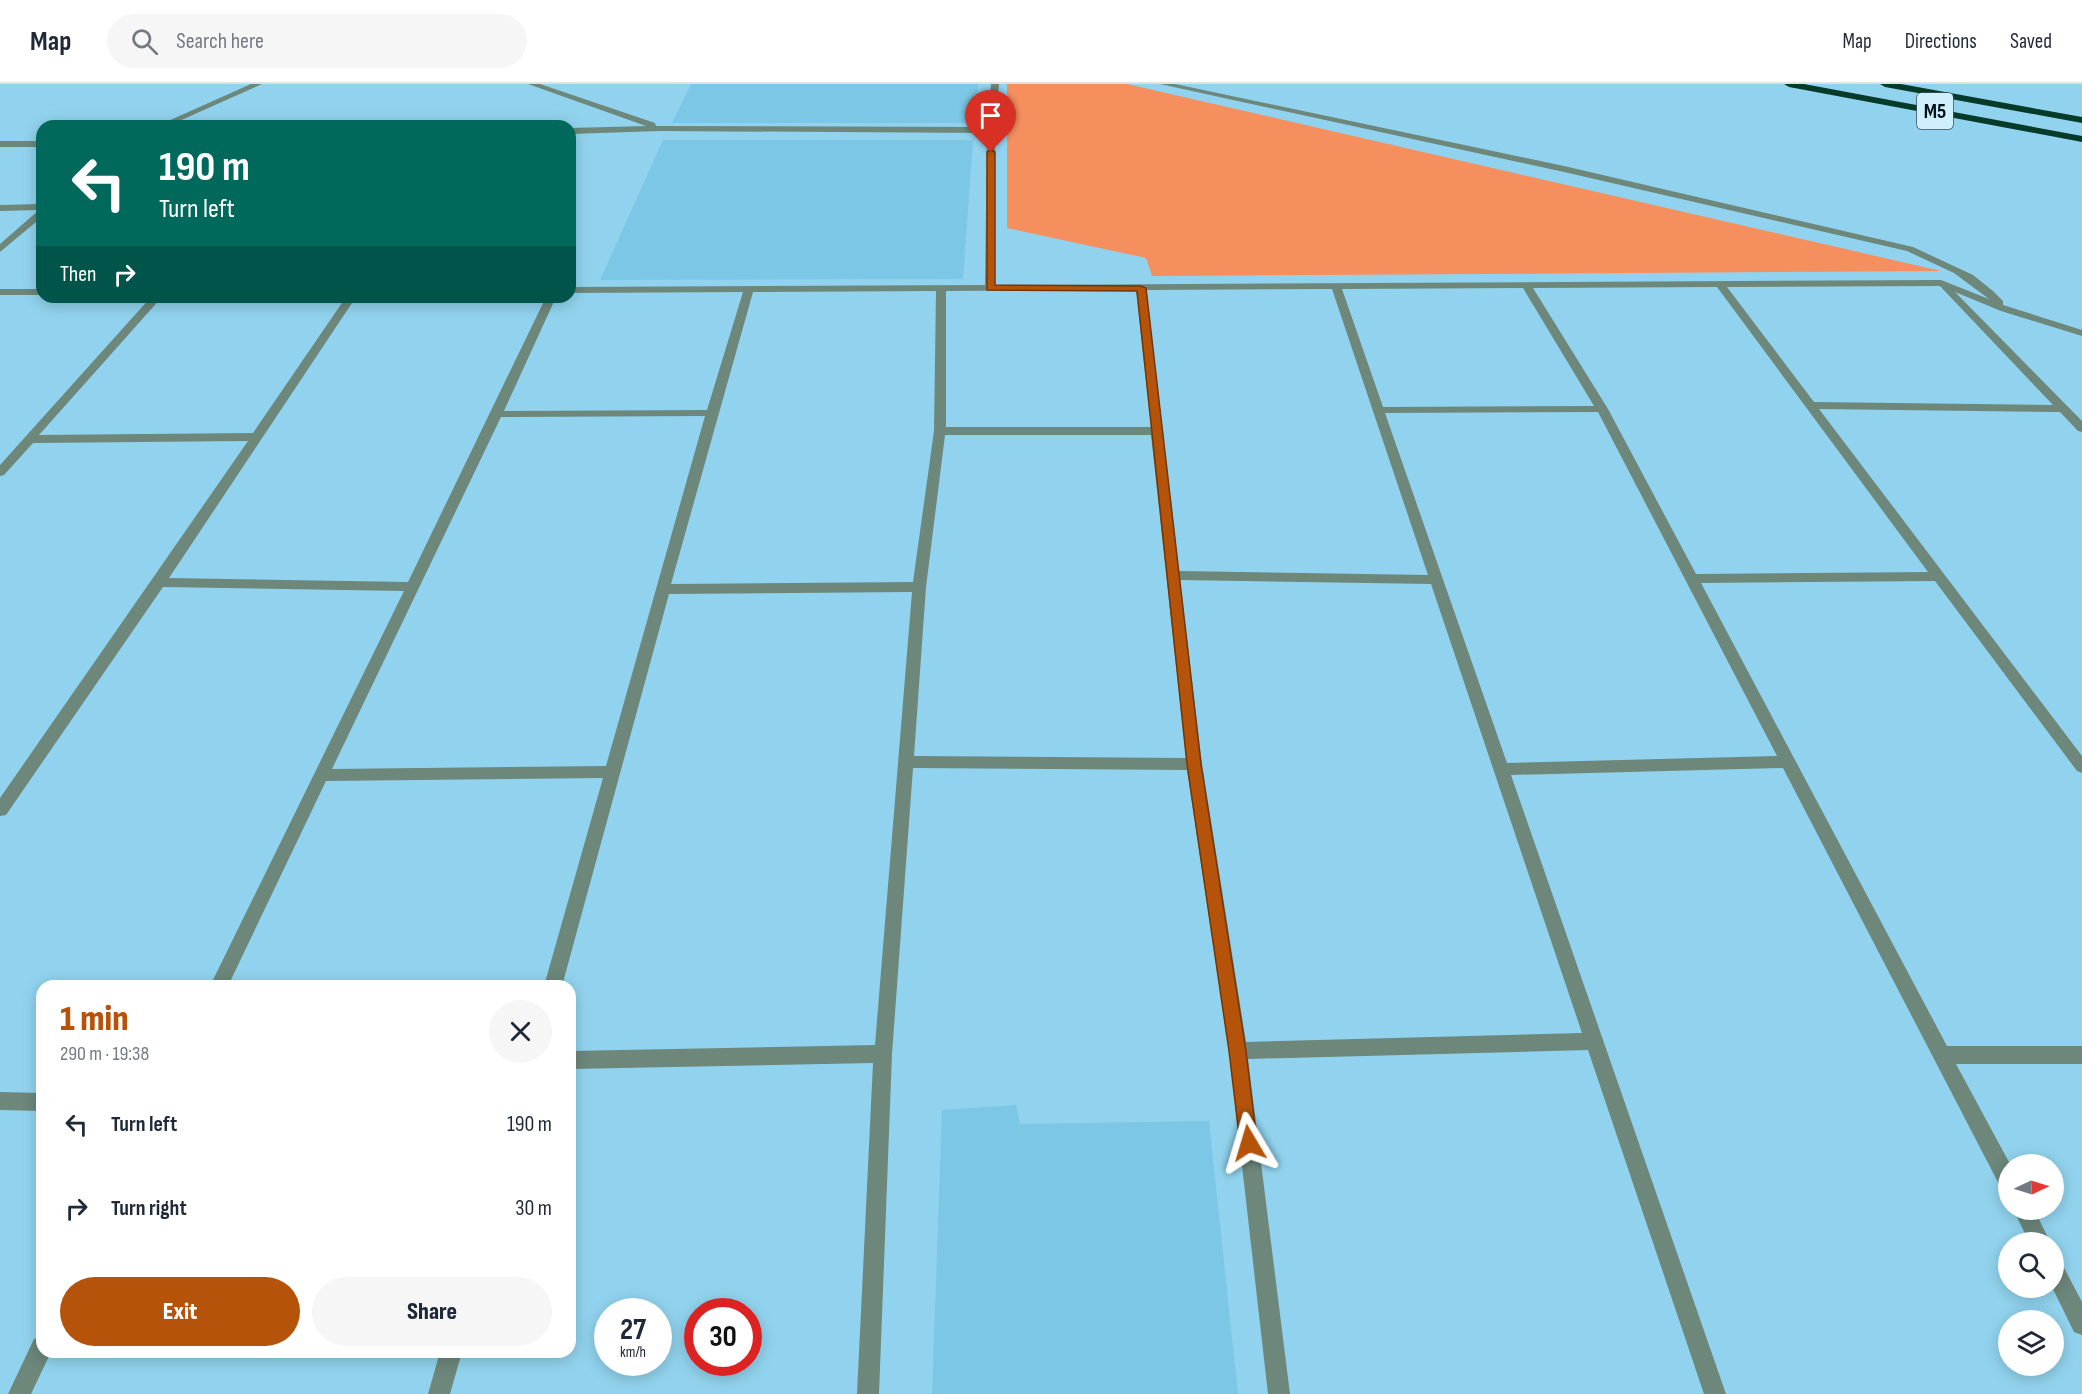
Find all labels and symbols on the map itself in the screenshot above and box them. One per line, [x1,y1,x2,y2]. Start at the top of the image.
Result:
pin [965,90,1016,152]
road number: M5 [1917,93,1953,129]
position arrow [1217,1111,1281,1175]
north arrow [1998,1154,2064,1220]
speed limit sign: 30 [684,1298,762,1376]

